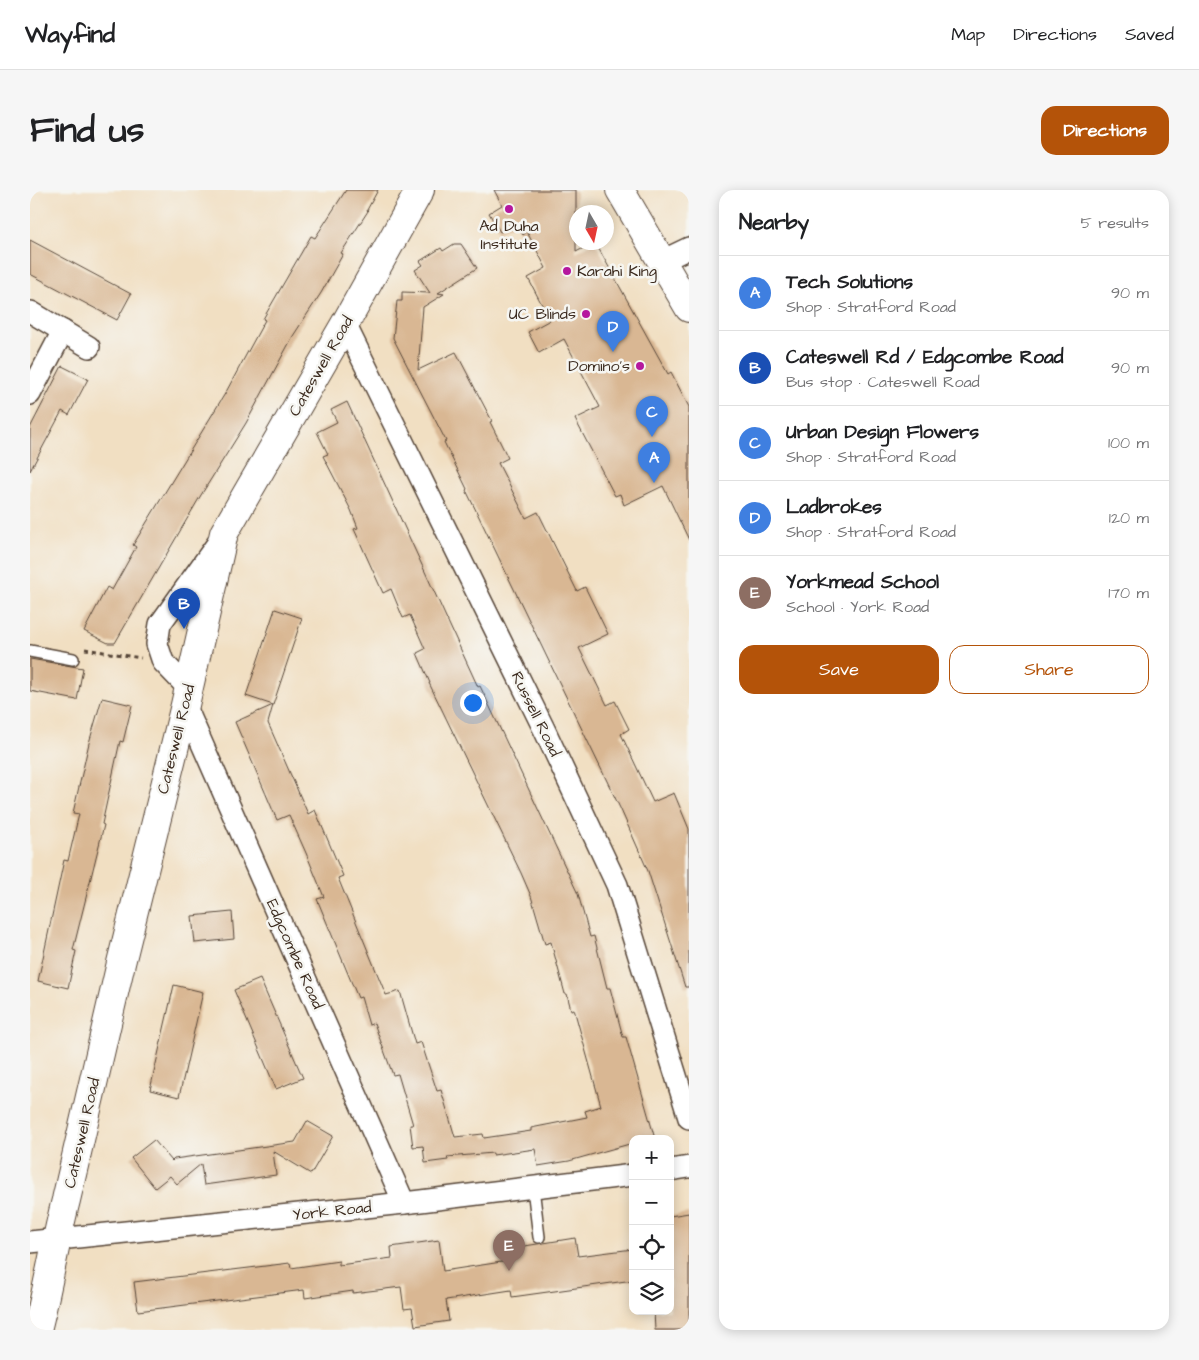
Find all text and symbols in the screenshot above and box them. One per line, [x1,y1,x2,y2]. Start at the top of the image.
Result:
text: Wayfind [25,18,115,52]
text: Map [951,22,985,47]
text: Directions [1013,22,1097,47]
text: Saved [1125,22,1174,47]
text: Find us [30,106,144,155]
button: Directions [1041,106,1169,155]
marker: Ad Duha Institute [503,203,515,215]
north arrow [569,205,614,250]
text: Nearby [739,208,809,237]
text: 5 results [1081,212,1149,234]
place label: Ad Duha Institute [479,215,539,255]
place label: Karahi King [577,260,657,283]
marker: Karahi King [561,265,573,277]
text: Tech Solutions [786,269,913,296]
text: A [750,282,760,304]
text: 90 m [1111,282,1149,304]
text: Shop · Stratford Road [786,296,956,318]
place label: UC Blinds [509,303,576,325]
marker: UC Blinds [580,308,592,320]
pin: D [597,311,629,352]
street label: Cateswell Road [283,312,359,420]
text: Cateswell Rd / Edgcombe Road [786,344,1063,371]
place label: Domino's [568,355,630,377]
text: B [749,357,761,379]
text: 90 m [1111,357,1149,379]
marker: Domino's [634,360,646,372]
text: Bus stop · Cateswell Road [786,371,980,393]
pin: C [636,396,668,437]
text: Urban Design Flowers [786,419,979,446]
text: C [749,432,761,454]
text: 100 m [1108,432,1149,454]
pin: A [638,442,670,483]
text: Shop · Stratford Road [786,446,956,468]
text: Ladbrokes [786,494,882,521]
text: D [750,507,760,529]
text: 120 m [1109,507,1149,529]
text: Shop · Stratford Road [786,521,956,543]
text: Yorkmead School [786,569,939,596]
text: E [750,582,760,604]
text: 170 m [1108,582,1149,604]
pin: B [168,588,200,629]
text: School · York Road [786,596,929,618]
button: Save [739,645,939,694]
button: Share [949,645,1149,694]
street label: Russell Road [506,668,566,760]
street label: Cateswell Road [152,682,200,796]
your location [460,690,486,716]
street label: Edgcombe Road [260,895,329,1013]
street label: Cateswell Road [59,1076,105,1190]
map controls [629,1135,674,1315]
button: + [629,1135,674,1180]
button: − [629,1180,674,1225]
street label: York Road [291,1196,373,1226]
button: locate [629,1225,674,1270]
pin: E [493,1230,525,1271]
button: layers [629,1270,674,1315]

